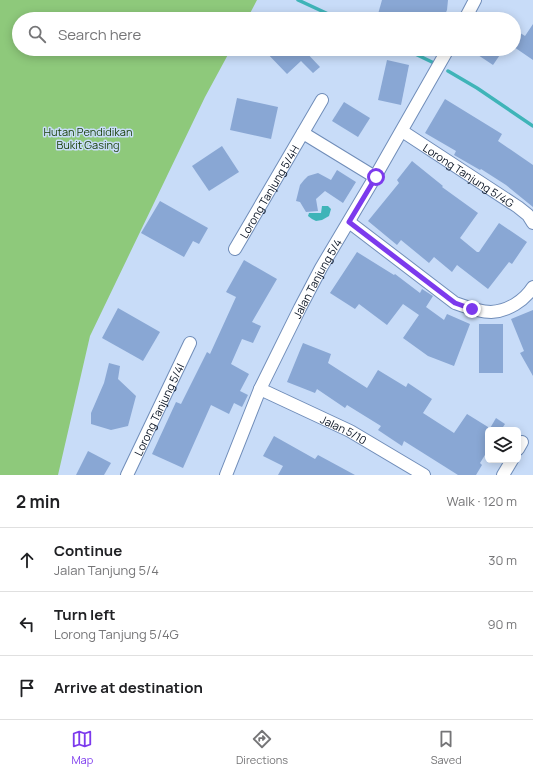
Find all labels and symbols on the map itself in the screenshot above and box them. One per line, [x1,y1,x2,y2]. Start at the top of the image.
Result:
park label: Hutan Pendidikan Bukit Gasing [44,124,132,152]
street label: Lorong Tanjung 5/4G [421,140,517,210]
street label: Lorong Tanjung 5/4H [236,142,302,240]
route start [367,168,385,186]
street label: Jalan Tanjung 5/4 [289,235,345,321]
route end [463,300,481,318]
street label: Lorong Tanjung 5/4I [130,361,187,458]
street label: Jalan 5/10 [318,411,370,447]

